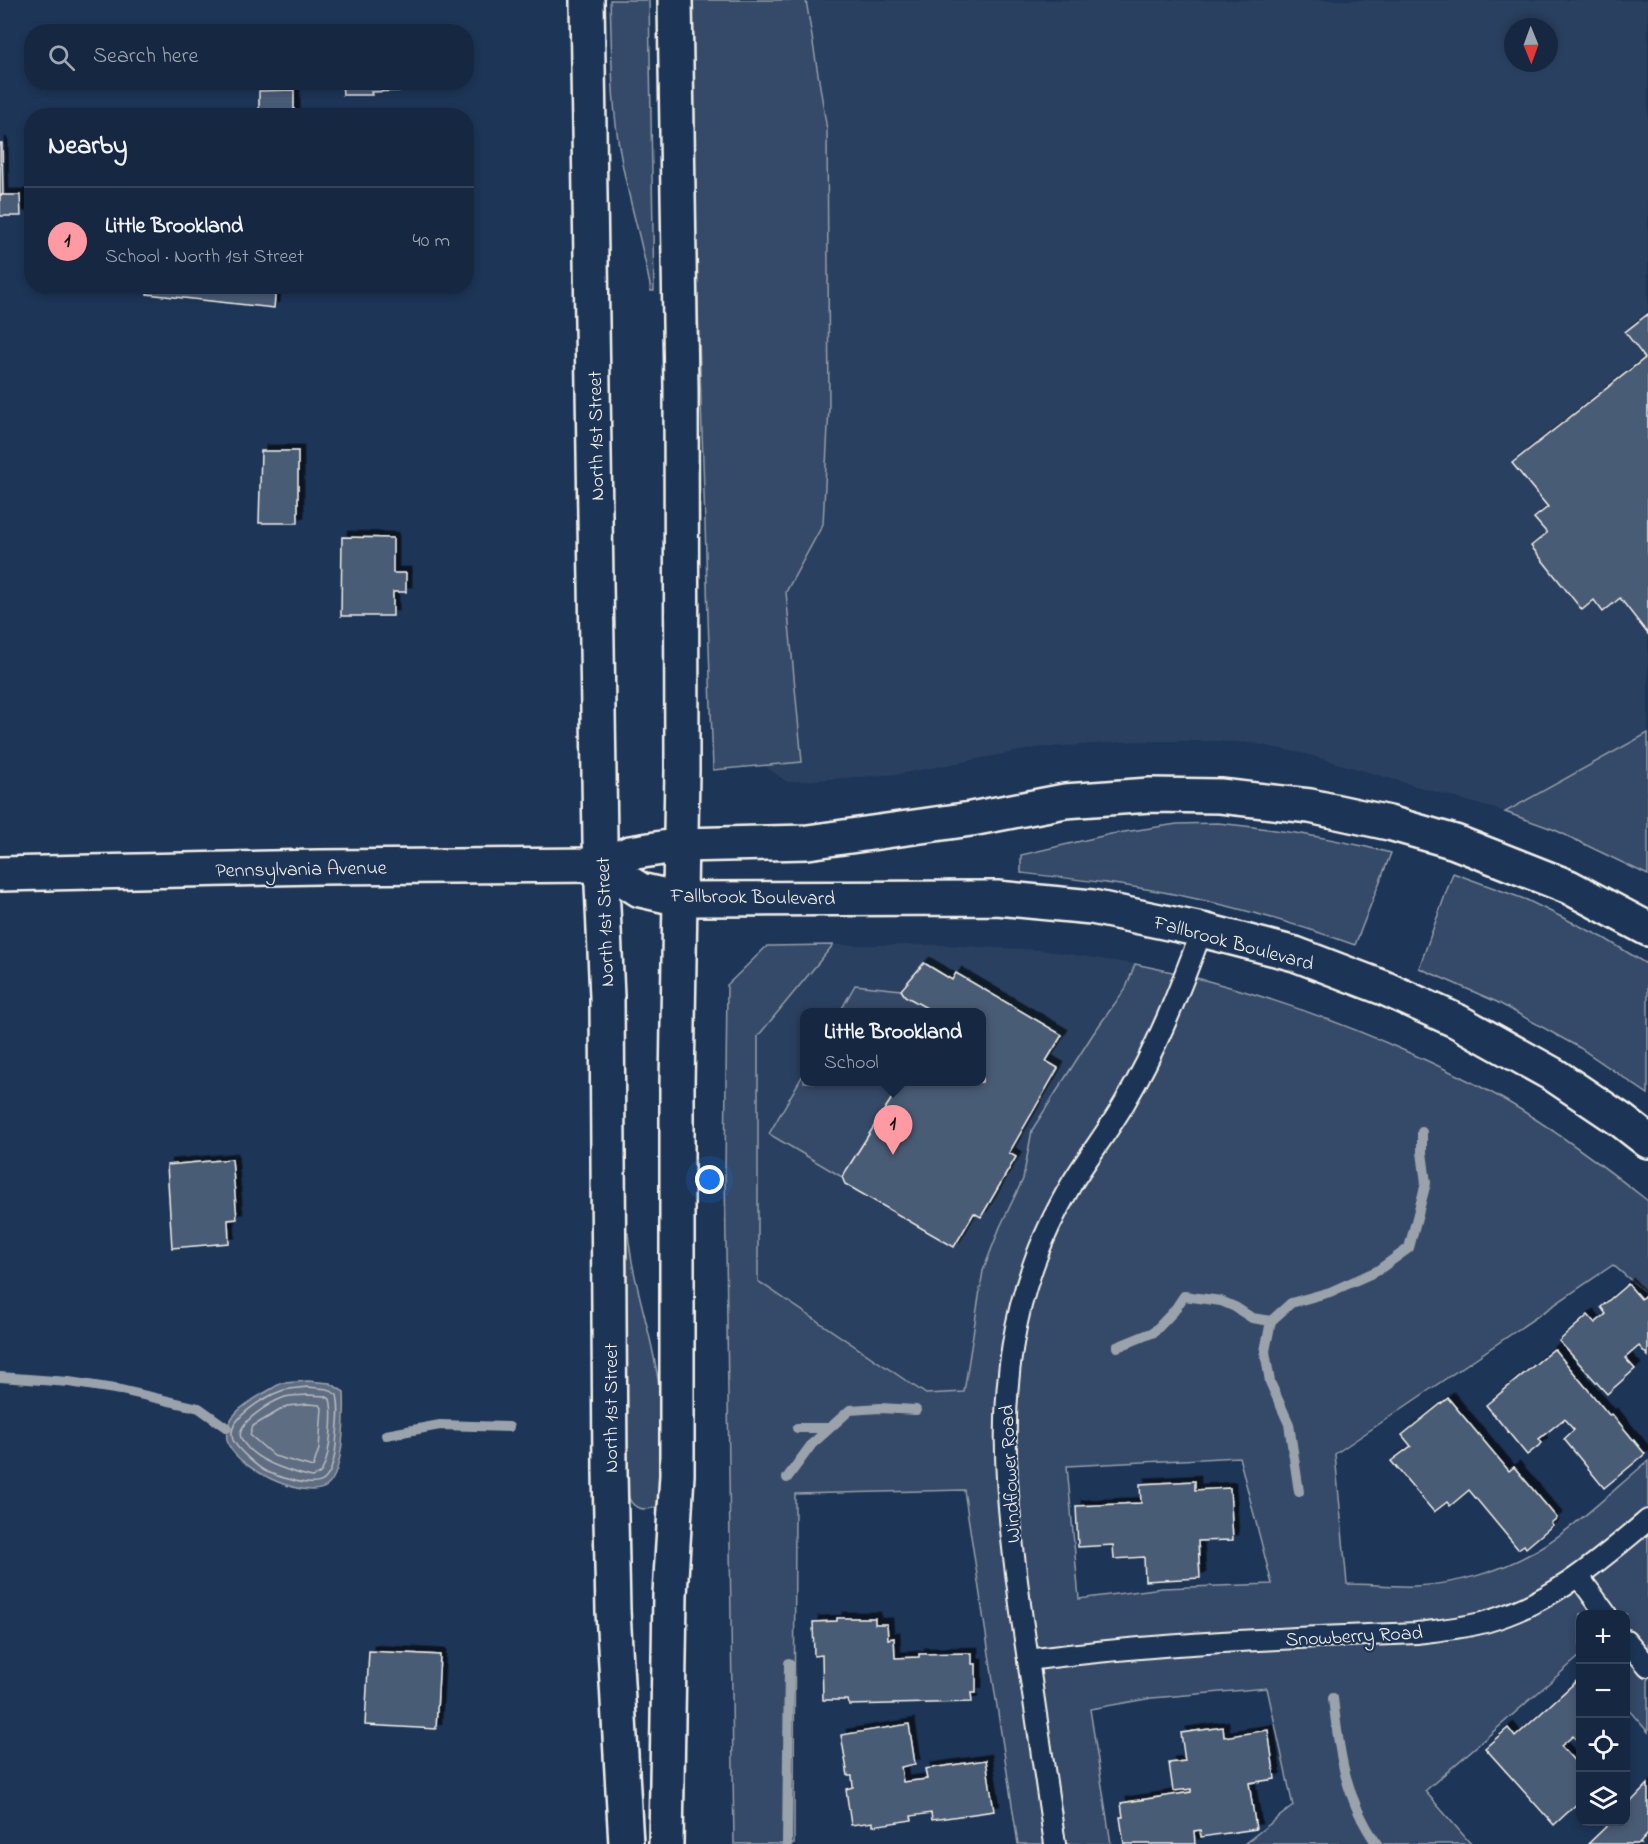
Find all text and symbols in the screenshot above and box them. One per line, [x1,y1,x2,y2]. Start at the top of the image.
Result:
north arrow [1504,18,1558,72]
search box [24,24,474,90]
icon: search [45,41,78,74]
text: Search here [93,41,198,73]
text: Nearby [48,128,127,166]
text: Little Brookland [105,211,243,243]
text: 1 [64,227,71,256]
text: 40 m [413,227,450,256]
text: School · North 1st Street [105,243,304,272]
street label: North 1st Street [582,370,613,501]
street label: Pennsylvania Avenue [215,855,387,886]
street label: North 1st Street [590,856,623,987]
street label: Fallbrook Boulevard [669,883,836,914]
street label: Fallbrook Boulevard [1149,909,1317,980]
popup [800,1008,986,1086]
text: Little Brookland [824,1017,962,1049]
text: School [824,1049,879,1078]
pin: 1 [874,1106,912,1155]
your location [695,1165,724,1194]
street label: North 1st Street [598,1343,627,1473]
street label: Windflower Road [993,1404,1030,1544]
map controls [1576,1610,1630,1826]
button: + [1576,1610,1630,1664]
street label: Snowberry Road [1285,1619,1423,1656]
button: − [1576,1664,1630,1718]
button: locate [1576,1718,1630,1772]
button: layers [1576,1772,1630,1826]

